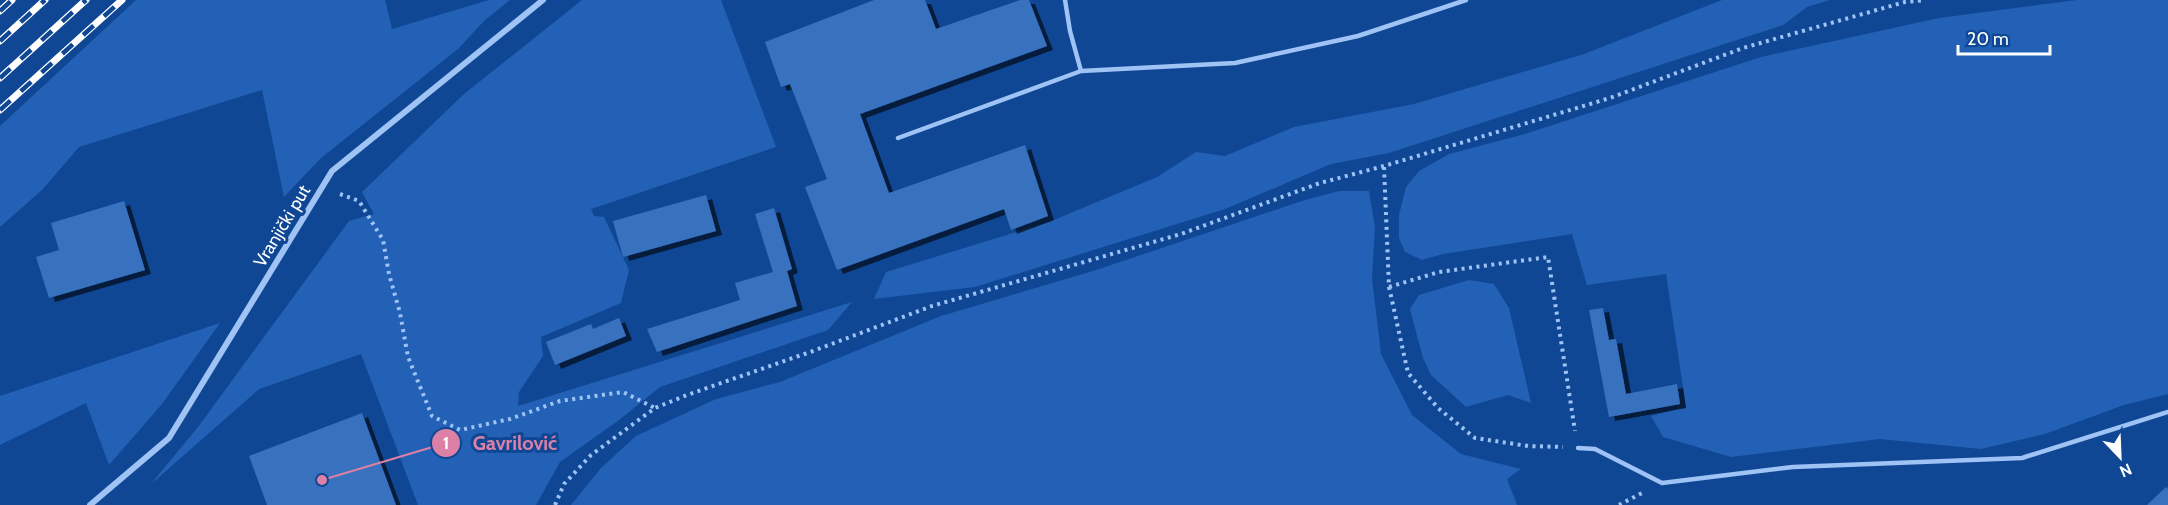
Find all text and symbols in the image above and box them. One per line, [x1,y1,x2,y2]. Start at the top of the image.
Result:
scale bar [1958,18,2050,56]
text: 20 m [1967,28,2009,50]
street label: Vranjički put [249,181,315,271]
callout: Gavrilović [431,424,569,462]
north arrow [2090,427,2150,487]
text: Gavrilović [473,431,557,455]
text: 1 [443,432,449,454]
text: N [2117,459,2135,481]

